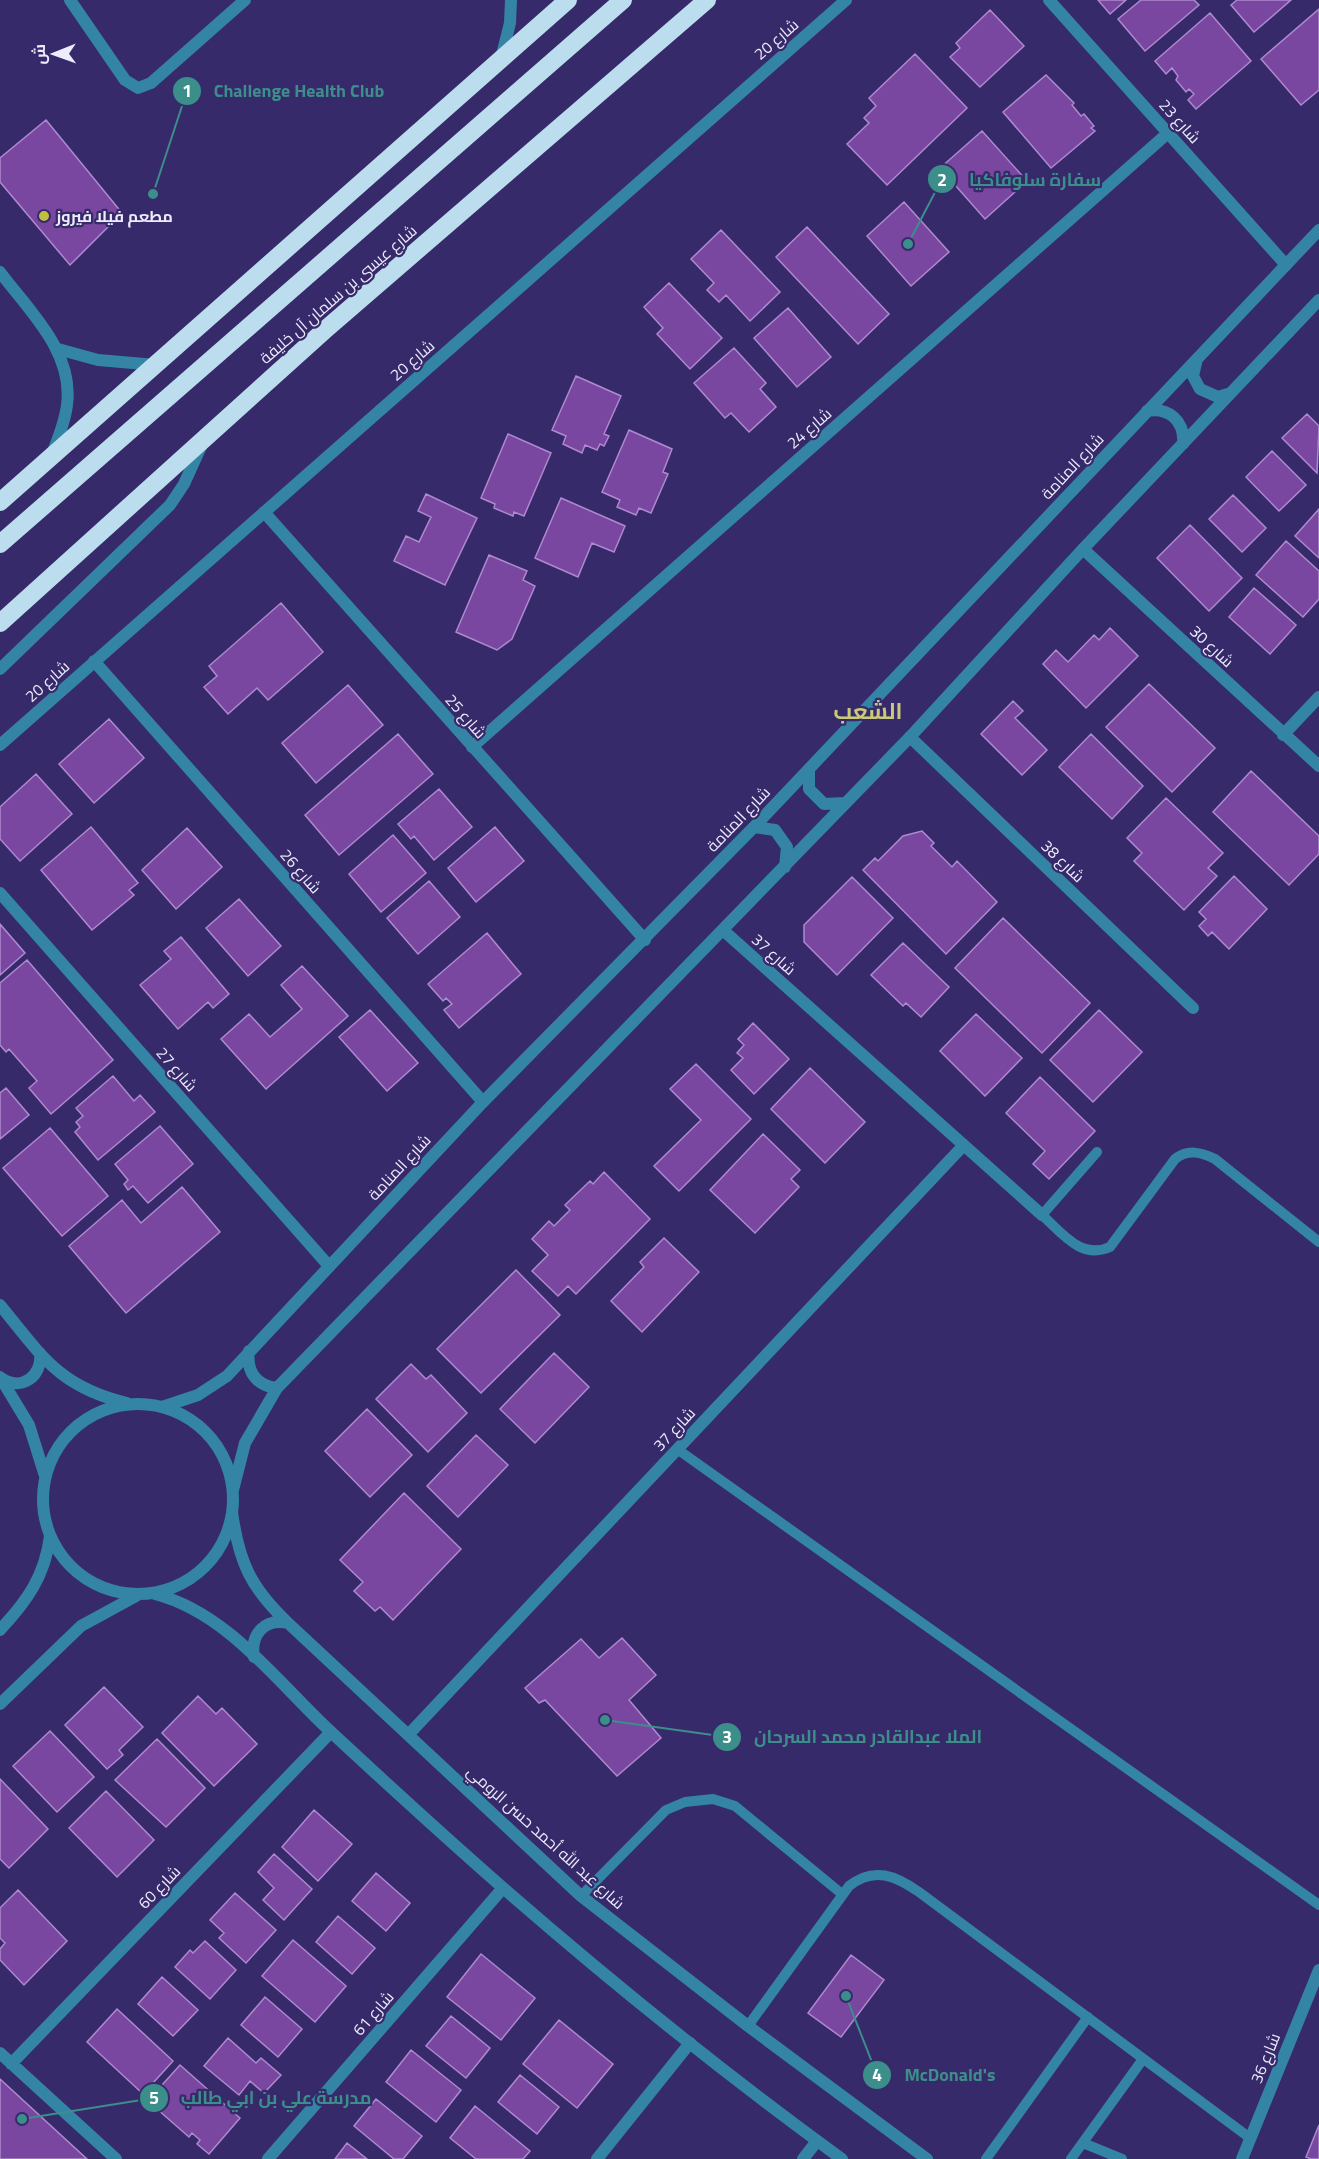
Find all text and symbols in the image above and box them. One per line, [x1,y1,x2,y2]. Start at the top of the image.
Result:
street label: شارع 20 [748,13,804,65]
north arrow [24,24,84,84]
text: ش [27,44,51,65]
callout: Challenge Health Club [172,73,396,109]
text: 1 [182,77,192,104]
text: Challenge Health Club [214,77,385,104]
street label: شارع 23 [1154,93,1206,149]
callout: سفارة سلوفاكيا [927,161,1113,197]
text: 2 [937,166,947,193]
text: سفارة سلوفاكيا [969,166,1101,193]
place label: مطعم فيلا فيروز [55,204,173,228]
marker: مطعم فيلا فيروز [37,209,51,223]
street label: شارع عيسى بن سلمان آل خليفة [254,219,422,369]
street label: شارع 20 [384,334,440,386]
street label: شارع 24 [781,402,837,454]
street label: شارع المنامة [1035,427,1109,505]
street label: شارع 30 [1185,619,1239,673]
street label: شارع 20 [19,655,75,707]
street label: شارع 25 [440,688,492,744]
district label: الشعب [834,694,902,728]
street label: شارع المنامة [701,781,775,857]
street label: شارع 38 [1036,834,1090,888]
street label: شارع 26 [275,843,327,899]
street label: شارع 37 [746,928,802,980]
street label: شارع 27 [151,1041,203,1097]
street label: شارع المنامة [362,1128,436,1206]
street label: شارع 37 [647,1402,701,1456]
callout: الملا عبدالقادر محمد السرحان [712,1719,994,1755]
text: 3 [722,1723,732,1750]
text: الملا عبدالقادر محمد السرحان [754,1723,982,1750]
street label: شارع عبد الله أحمد حسن الرومي [460,1759,630,1916]
street label: شارع 60 [132,1860,186,1914]
street label: شارع 61 [347,1985,399,2041]
street label: شارع 36 [1244,2029,1286,2087]
callout: McDonald's [862,2057,1007,2093]
text: 4 [872,2061,882,2088]
text: McDonald's [904,2061,996,2088]
callout: مدرسة علي بن ابي طالب [139,2080,383,2116]
text: 5 [149,2084,159,2111]
text: مدرسة علي بن ابي طالب [181,2084,371,2113]

